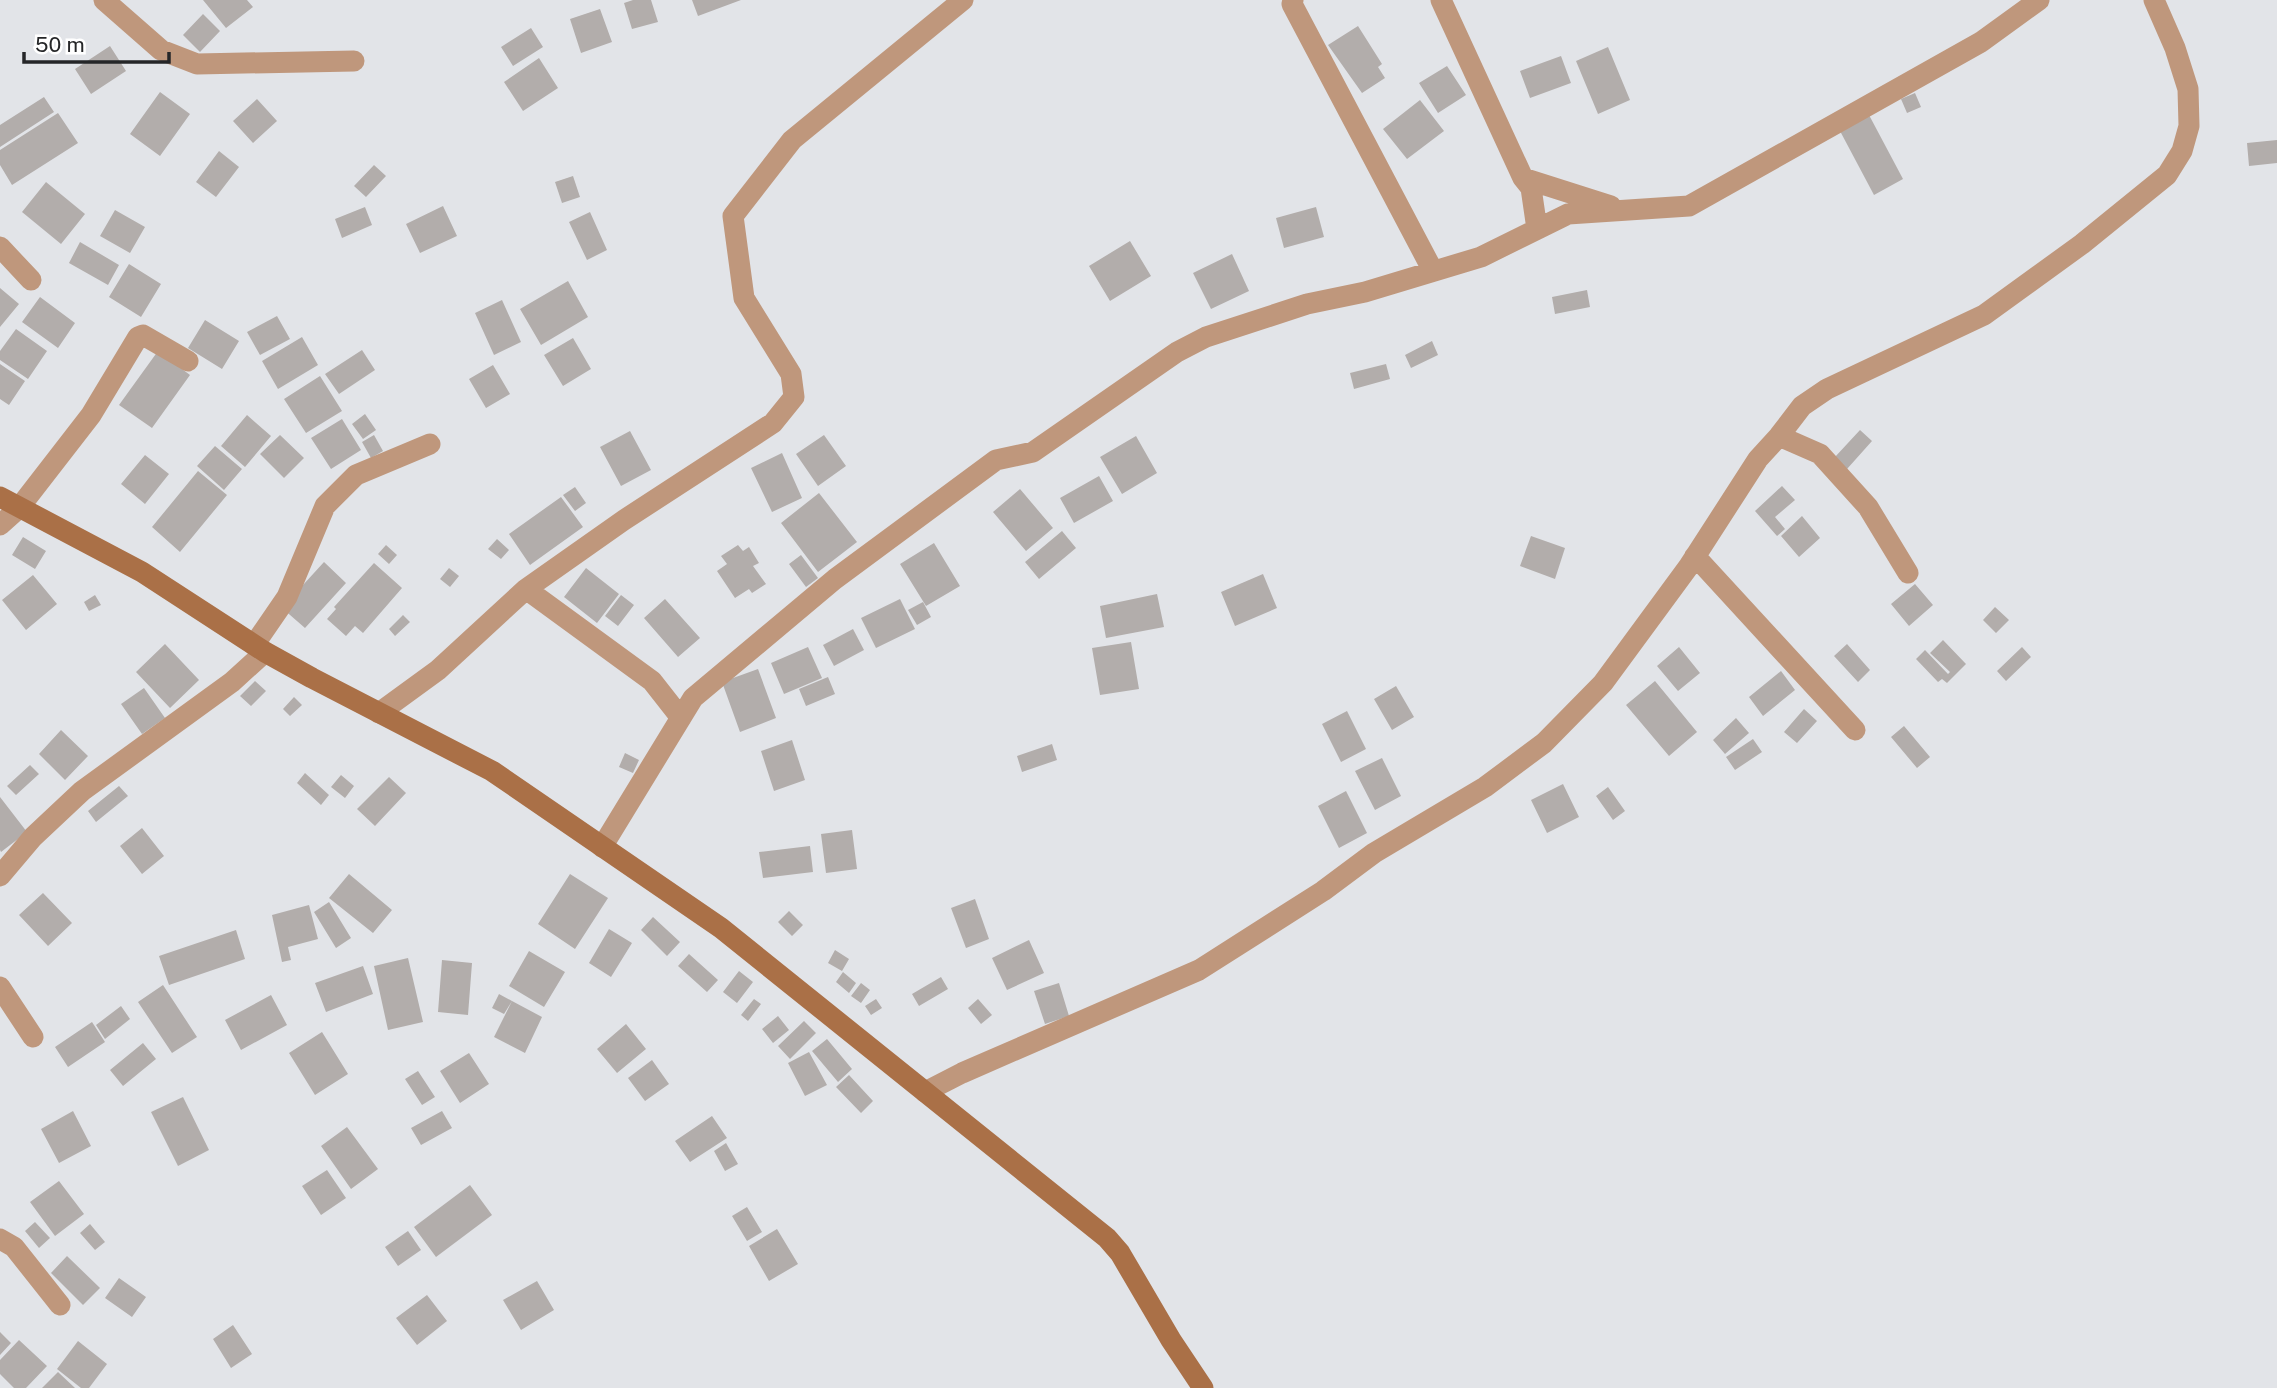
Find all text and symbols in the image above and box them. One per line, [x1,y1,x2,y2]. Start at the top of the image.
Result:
scale bar [24,21,170,65]
text: 50 m [35,32,85,57]

